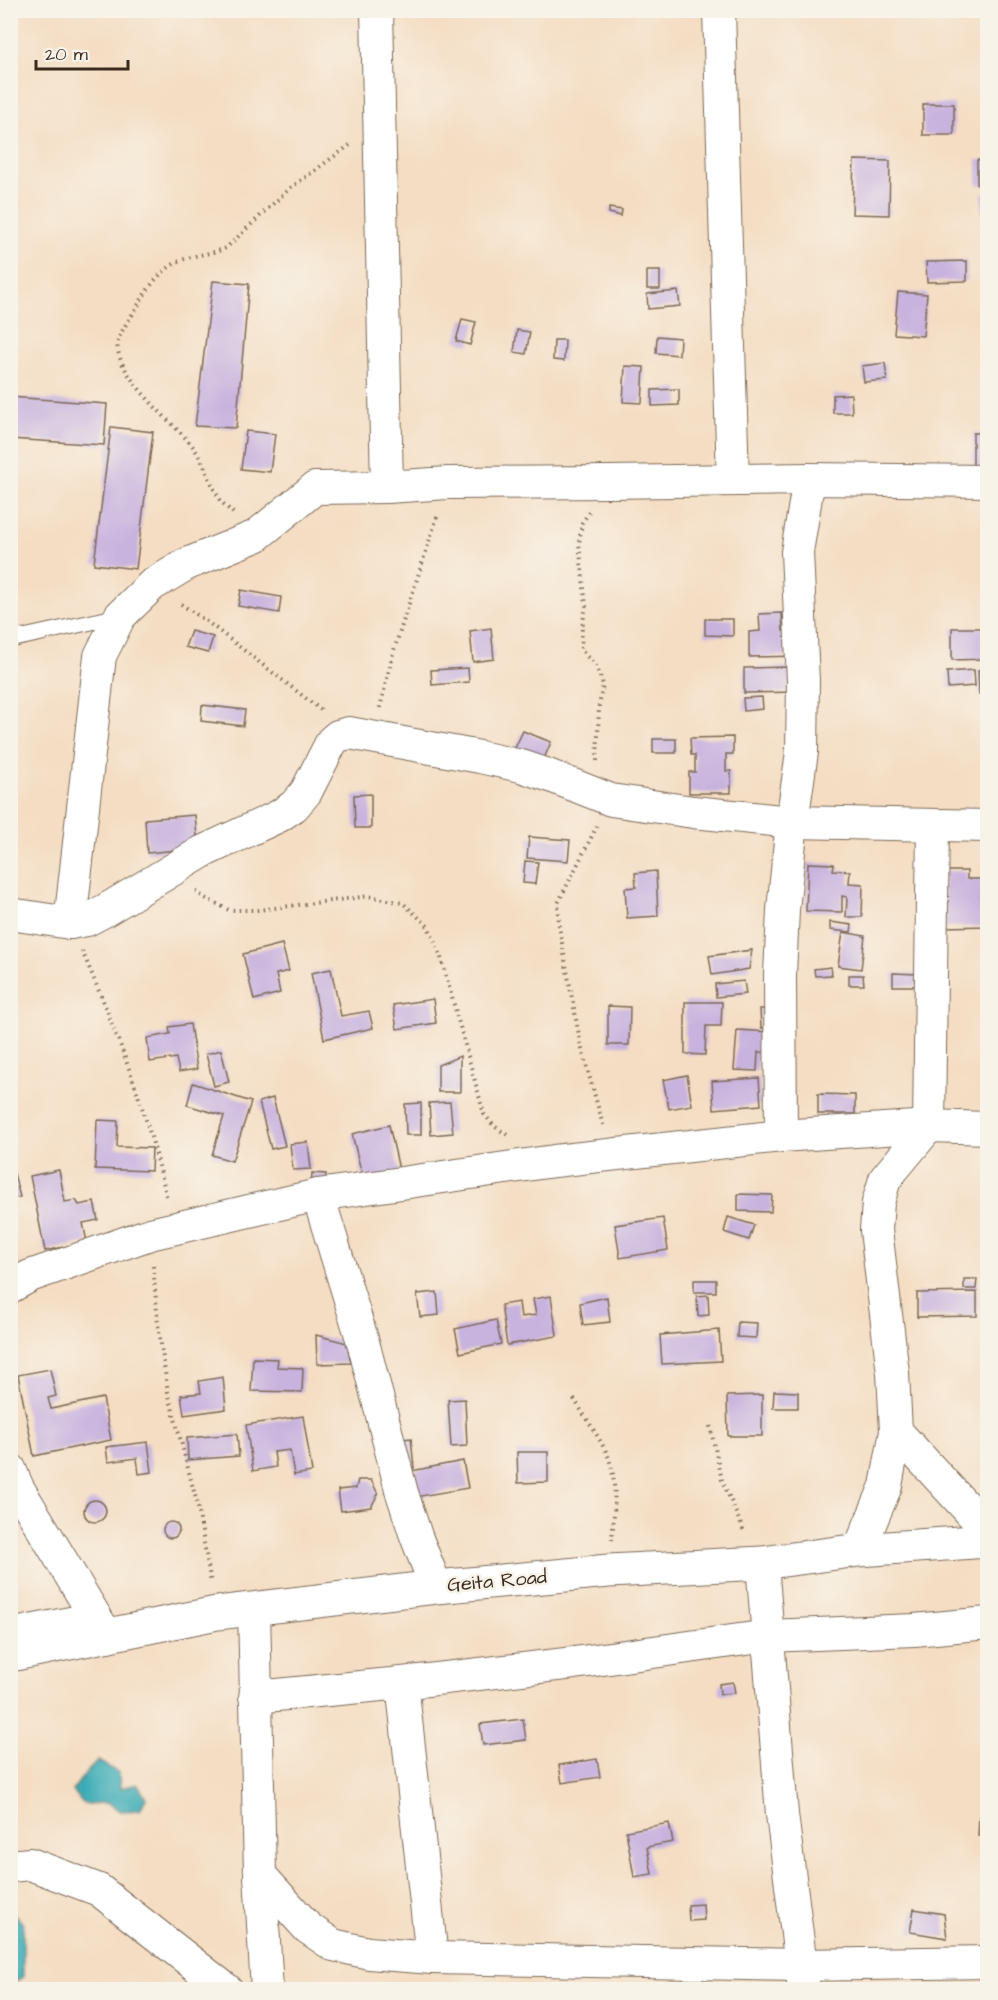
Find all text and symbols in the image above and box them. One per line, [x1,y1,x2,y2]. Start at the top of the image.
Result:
scale bar [36,33,128,71]
text: 20 m [45,42,88,67]
street label: Geita Road [446,1563,548,1599]

